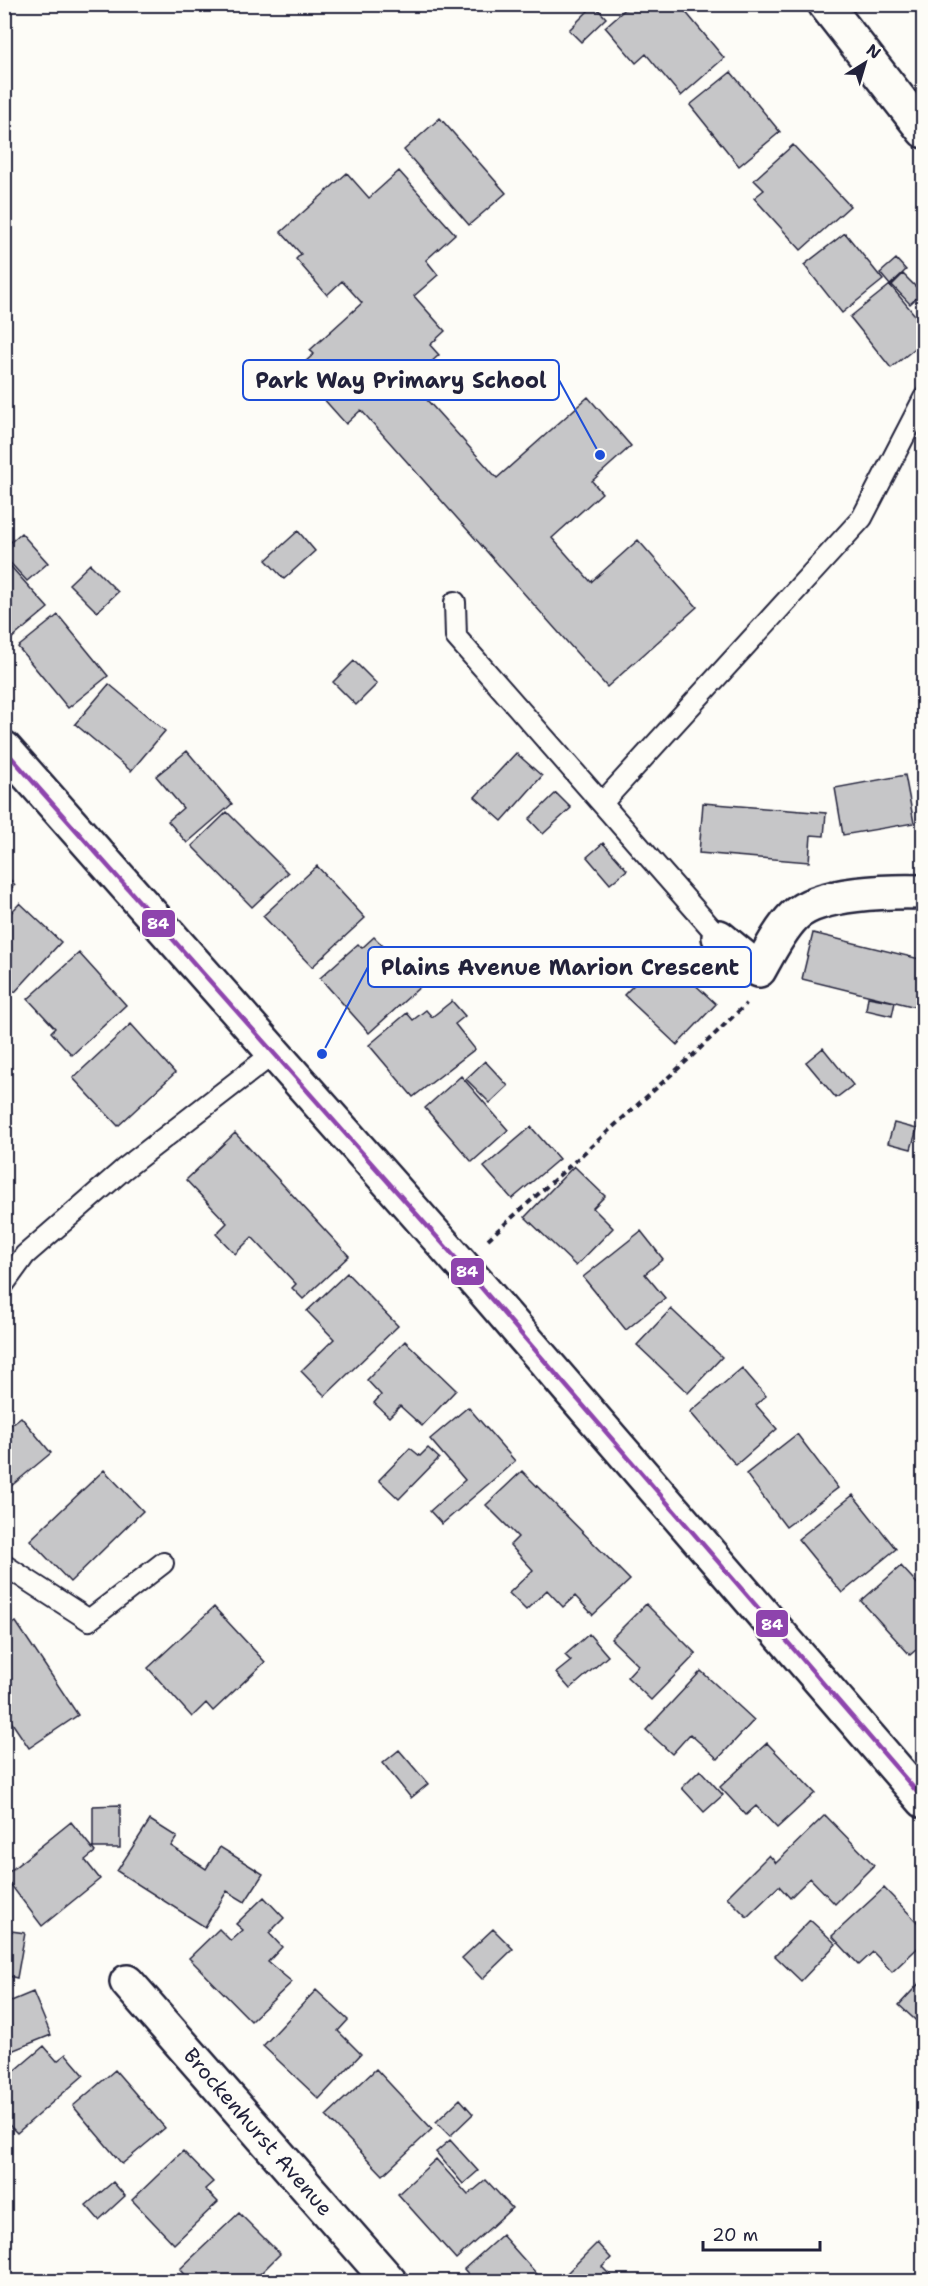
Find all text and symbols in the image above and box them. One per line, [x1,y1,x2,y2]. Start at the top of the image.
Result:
north arrow [835,33,895,93]
text: N [862,39,885,64]
callout: Park Way Primary School [243,360,559,400]
text: Park Way Primary School [255,366,547,395]
line badge: 84 [141,909,176,938]
text: 84 [147,913,169,934]
callout: Plains Avenue Marion Crescent [368,947,751,987]
text: Plains Avenue Marion Crescent [381,953,740,982]
line badge: 84 [450,1257,485,1286]
text: 84 [456,1261,478,1282]
line badge: 84 [755,1609,789,1638]
text: 84 [761,1614,783,1635]
street label: Brockenhurst Avenue [177,2042,339,2222]
scale bar [703,2214,820,2252]
text: 20 m [712,2223,758,2247]

